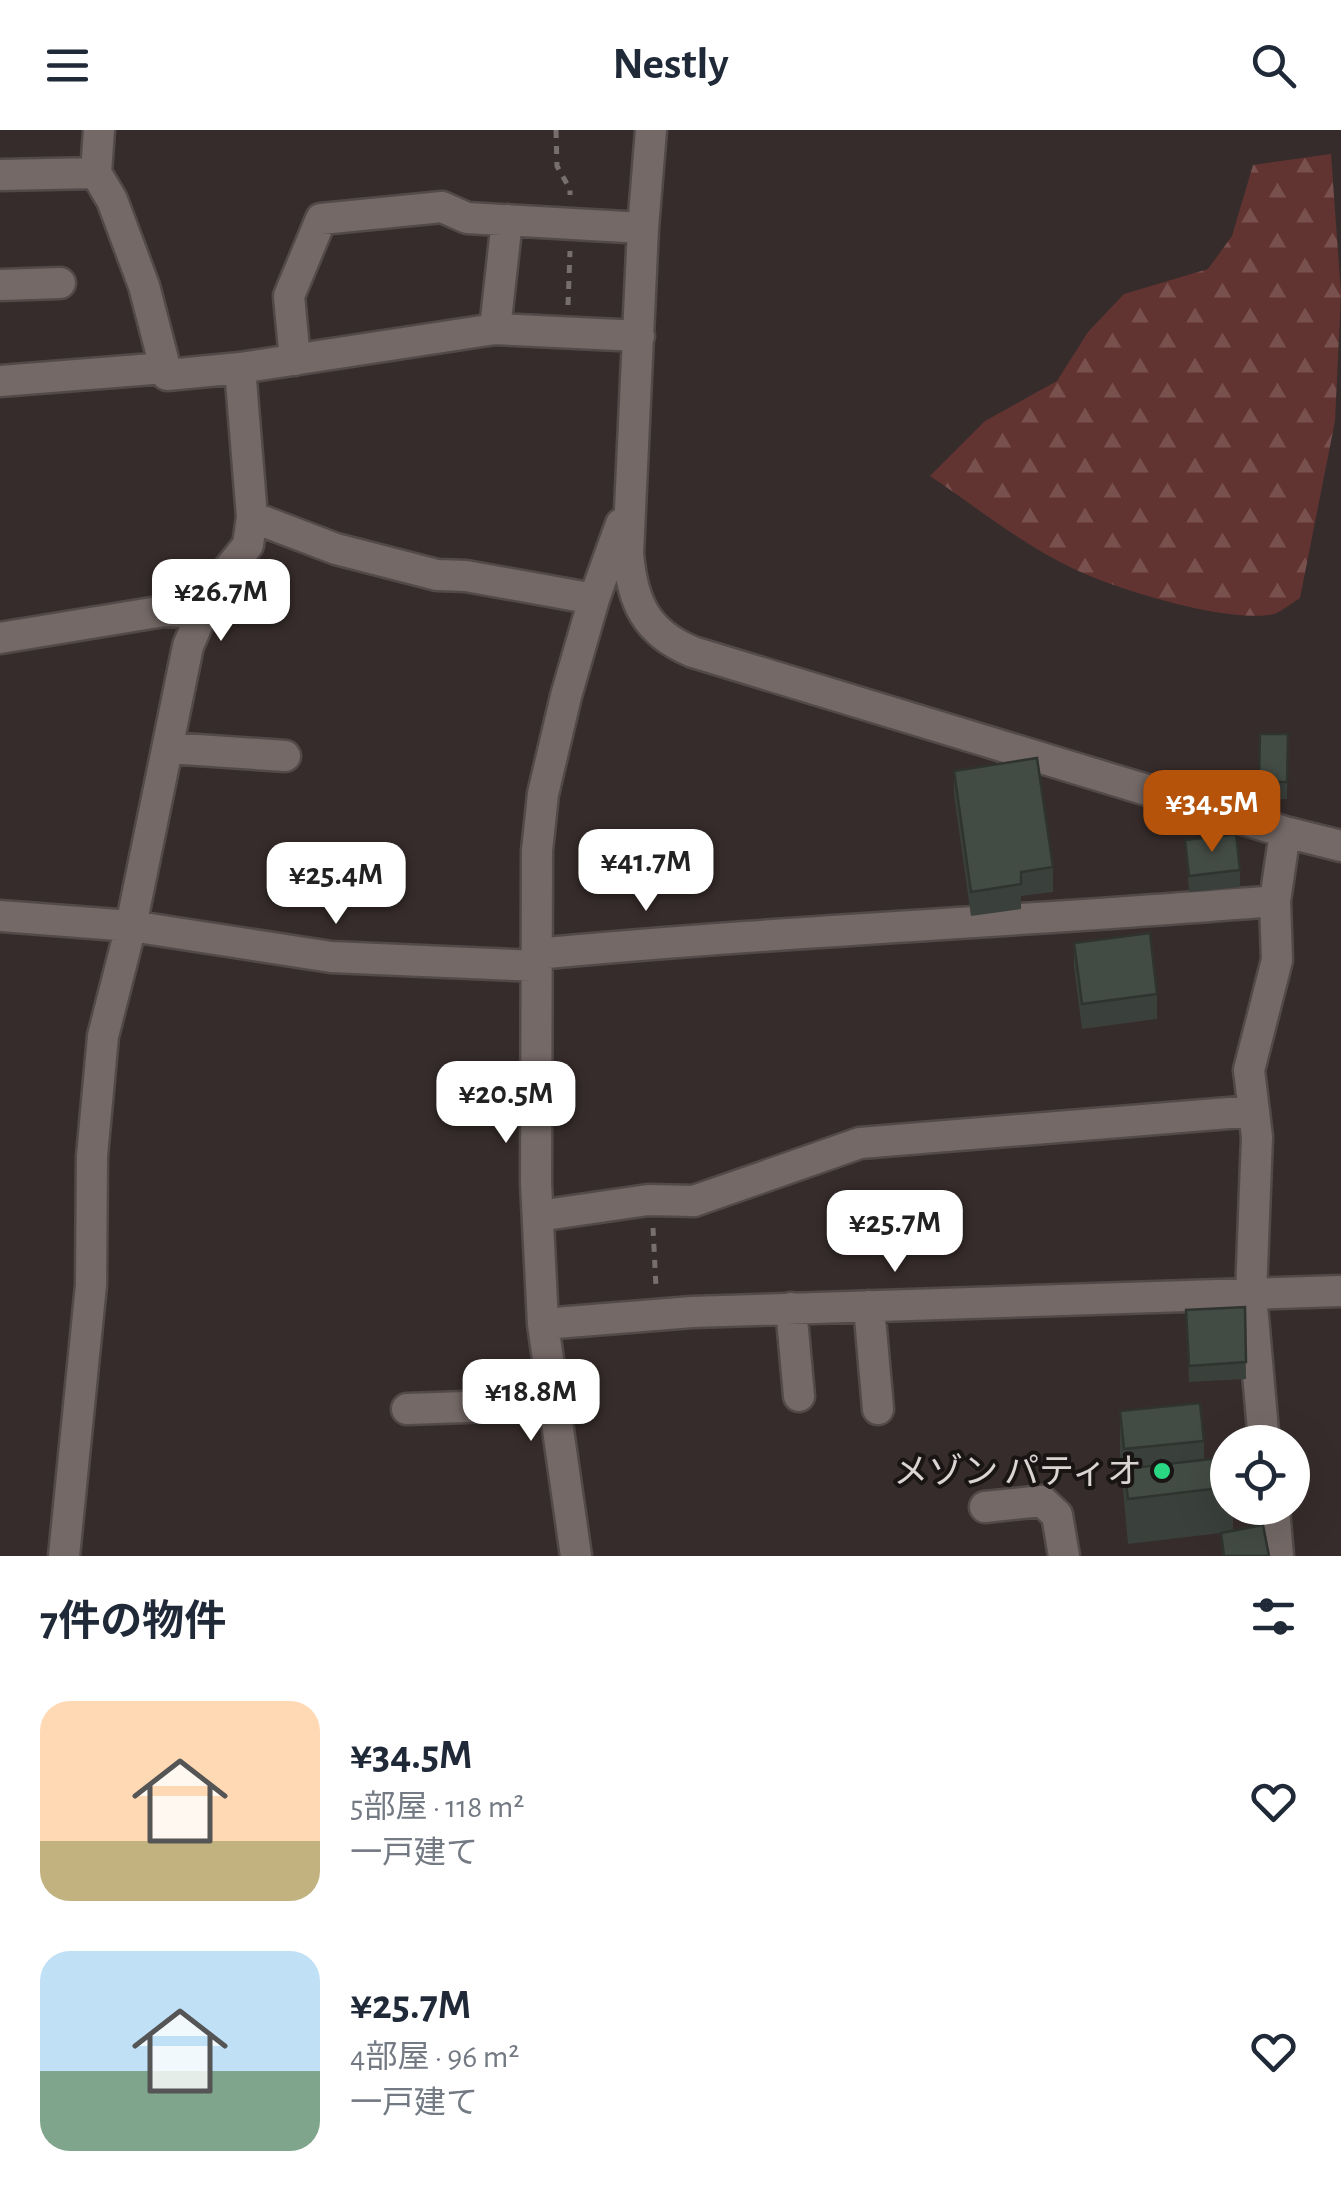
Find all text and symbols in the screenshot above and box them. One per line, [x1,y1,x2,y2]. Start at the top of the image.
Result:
icon: menu [40,38,95,93]
icon: search [1246,38,1301,93]
text: Nestly [612,42,729,87]
pin: ¥26.7M [140,559,302,644]
text: ¥26.7M [174,575,268,607]
pin: ¥34.5M [1131,770,1293,855]
text: ¥34.5M [1165,786,1259,818]
pin: ¥41.7M [565,829,727,914]
pin: ¥25.4M [255,842,417,927]
text: ¥41.7M [600,845,692,877]
text: ¥25.4M [289,858,383,890]
pin: ¥20.5M [425,1061,587,1146]
text: ¥20.5M [458,1077,554,1109]
pin: ¥25.7M [814,1190,976,1275]
text: ¥25.7M [849,1206,941,1238]
pin: ¥18.8M [450,1359,612,1444]
text: ¥18.8M [485,1375,577,1407]
map controls [1210,1425,1310,1525]
button: locate [1210,1425,1310,1525]
place label: メゾン パティオ [893,1453,1142,1490]
marker: メゾン パティオ [1151,1460,1173,1482]
icon: filters [1246,1589,1301,1644]
text: 7件の物件 [40,1601,226,1643]
text: ¥34.5M [350,1734,473,1776]
icon: home [120,1741,240,1861]
icon: heart [1246,1774,1301,1829]
text: 5部屋 · 118 m² [350,1791,525,1823]
text: 一戸建て [350,1837,478,1869]
text: ¥25.7M [350,1984,471,2026]
icon: home [120,1991,240,2111]
icon: heart [1246,2024,1301,2079]
text: 4部屋 · 96 m² [350,2041,519,2073]
text: 一戸建て [350,2087,478,2119]

